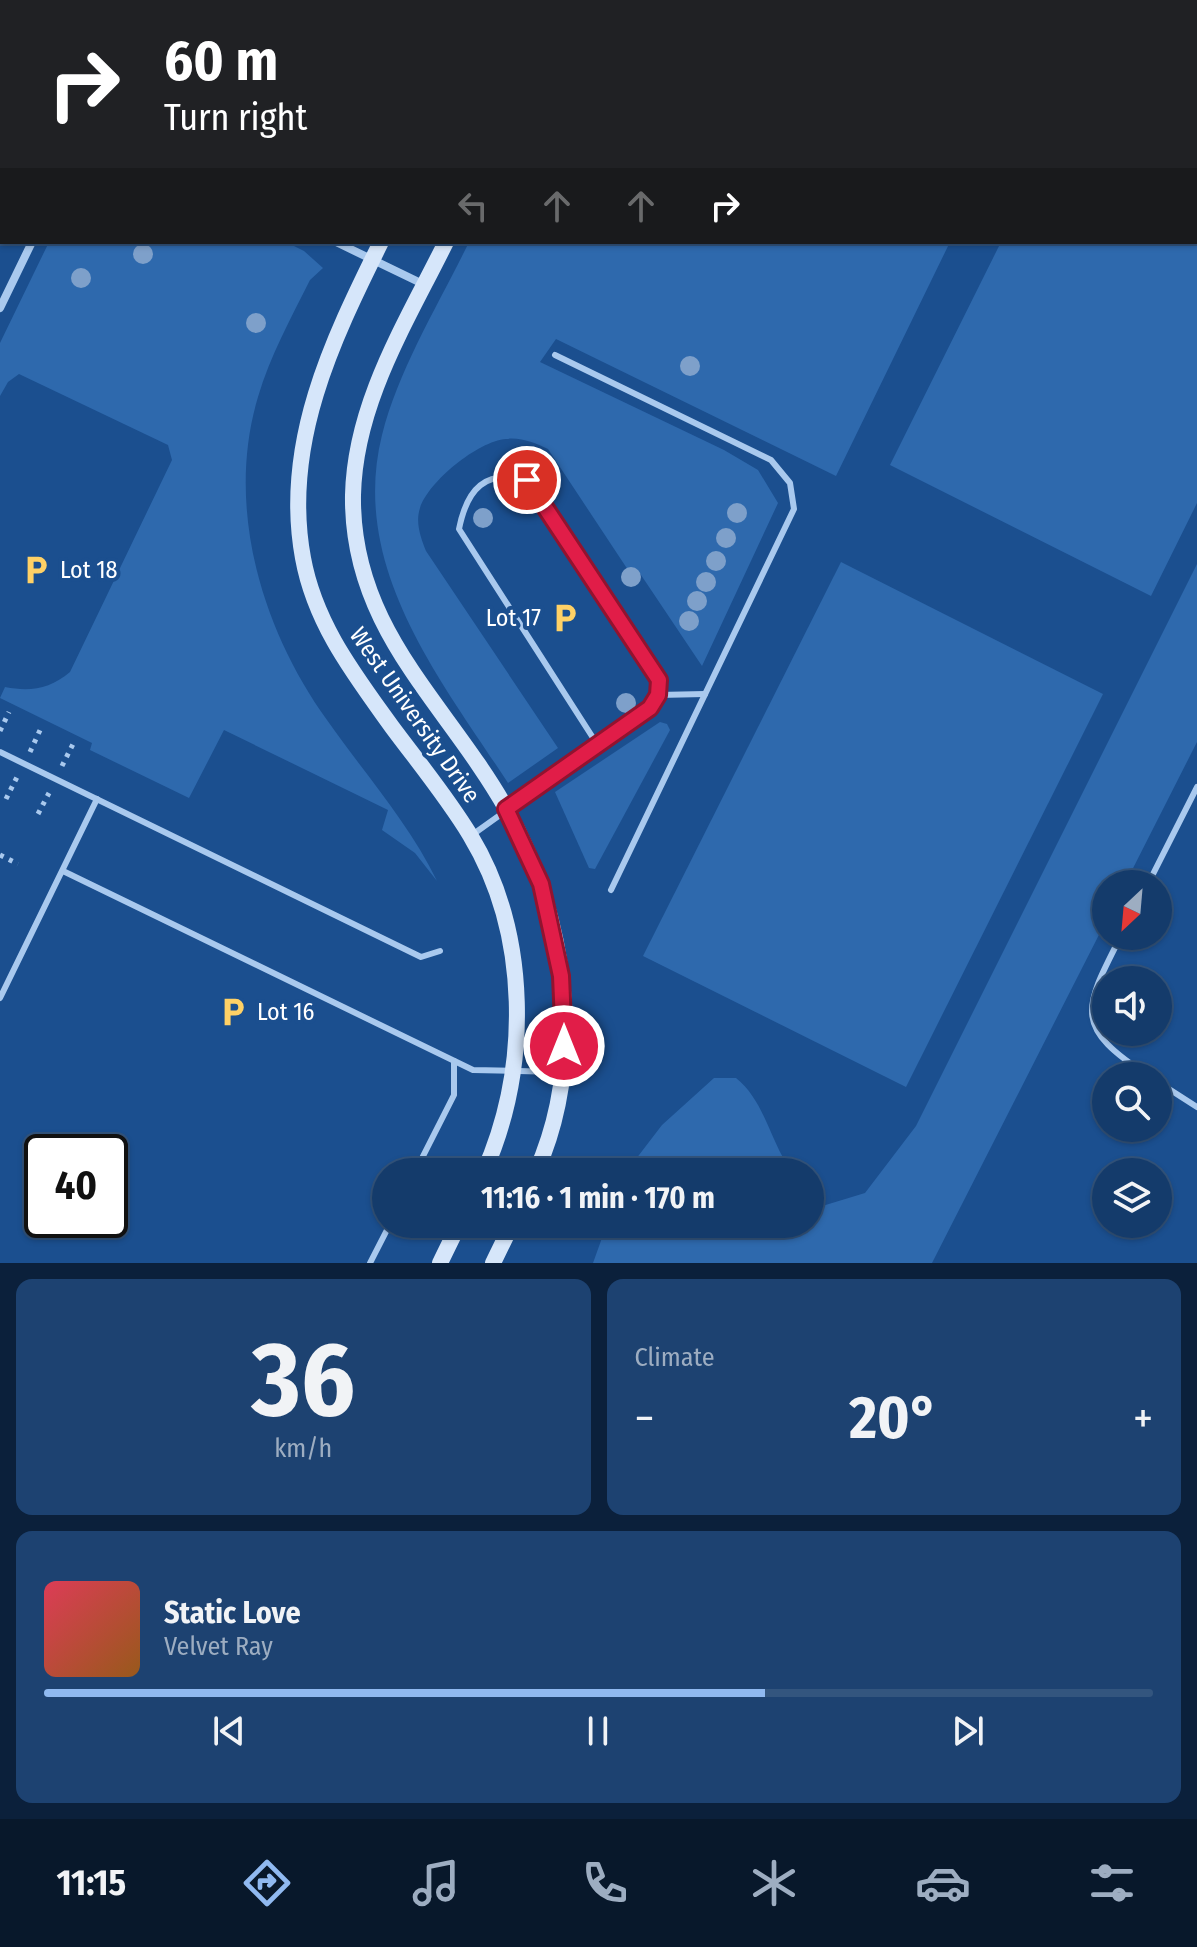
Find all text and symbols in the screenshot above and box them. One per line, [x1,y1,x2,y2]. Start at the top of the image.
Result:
text: 60 m [164,28,278,95]
icon: right [32,32,136,136]
text: Turn right [164,96,307,140]
icon: left [451,184,495,228]
icon: ahead [535,184,579,228]
icon: ahead [619,184,663,228]
icon: right [703,184,747,228]
pin [493,446,561,514]
icon: arrive [505,458,549,502]
parking icon: Lot 18 [19,553,53,587]
place label: Lot 18 [60,556,118,584]
parking icon: Lot 17 [548,601,582,635]
place label: Lot 17 [486,604,541,632]
street label: West University Drive [344,622,486,808]
north arrow [1092,870,1172,950]
map controls [1092,870,1172,1238]
button: sound [1092,966,1172,1046]
parking icon: Lot 16 [216,995,250,1029]
place label: Lot 16 [257,998,314,1026]
position arrow [522,1004,606,1088]
button: search [1092,1062,1172,1142]
speed limit sign: 40 [24,1134,128,1238]
button: layers [1092,1158,1172,1238]
text: 11:16 · 1 min · 170 m [481,1180,715,1216]
text: 36 [251,1318,355,1443]
text: Climate [635,1342,715,1373]
text: 20° [849,1382,938,1454]
text: − [635,1392,654,1445]
text: + [1133,1392,1153,1445]
text: km/h [274,1433,332,1464]
text: Static Love [164,1595,301,1631]
text: Velvet Ray [164,1631,273,1662]
icon: previous [207,1709,251,1753]
icon: pause [576,1709,620,1753]
icon: next [946,1709,990,1753]
icon: directions [239,1855,295,1911]
icon: music [408,1855,464,1911]
icon: phone [577,1855,633,1911]
icon: climate [746,1855,802,1911]
icon: car [915,1855,971,1911]
icon: filters [1084,1855,1140,1911]
text: 11:15 [57,1861,126,1905]

